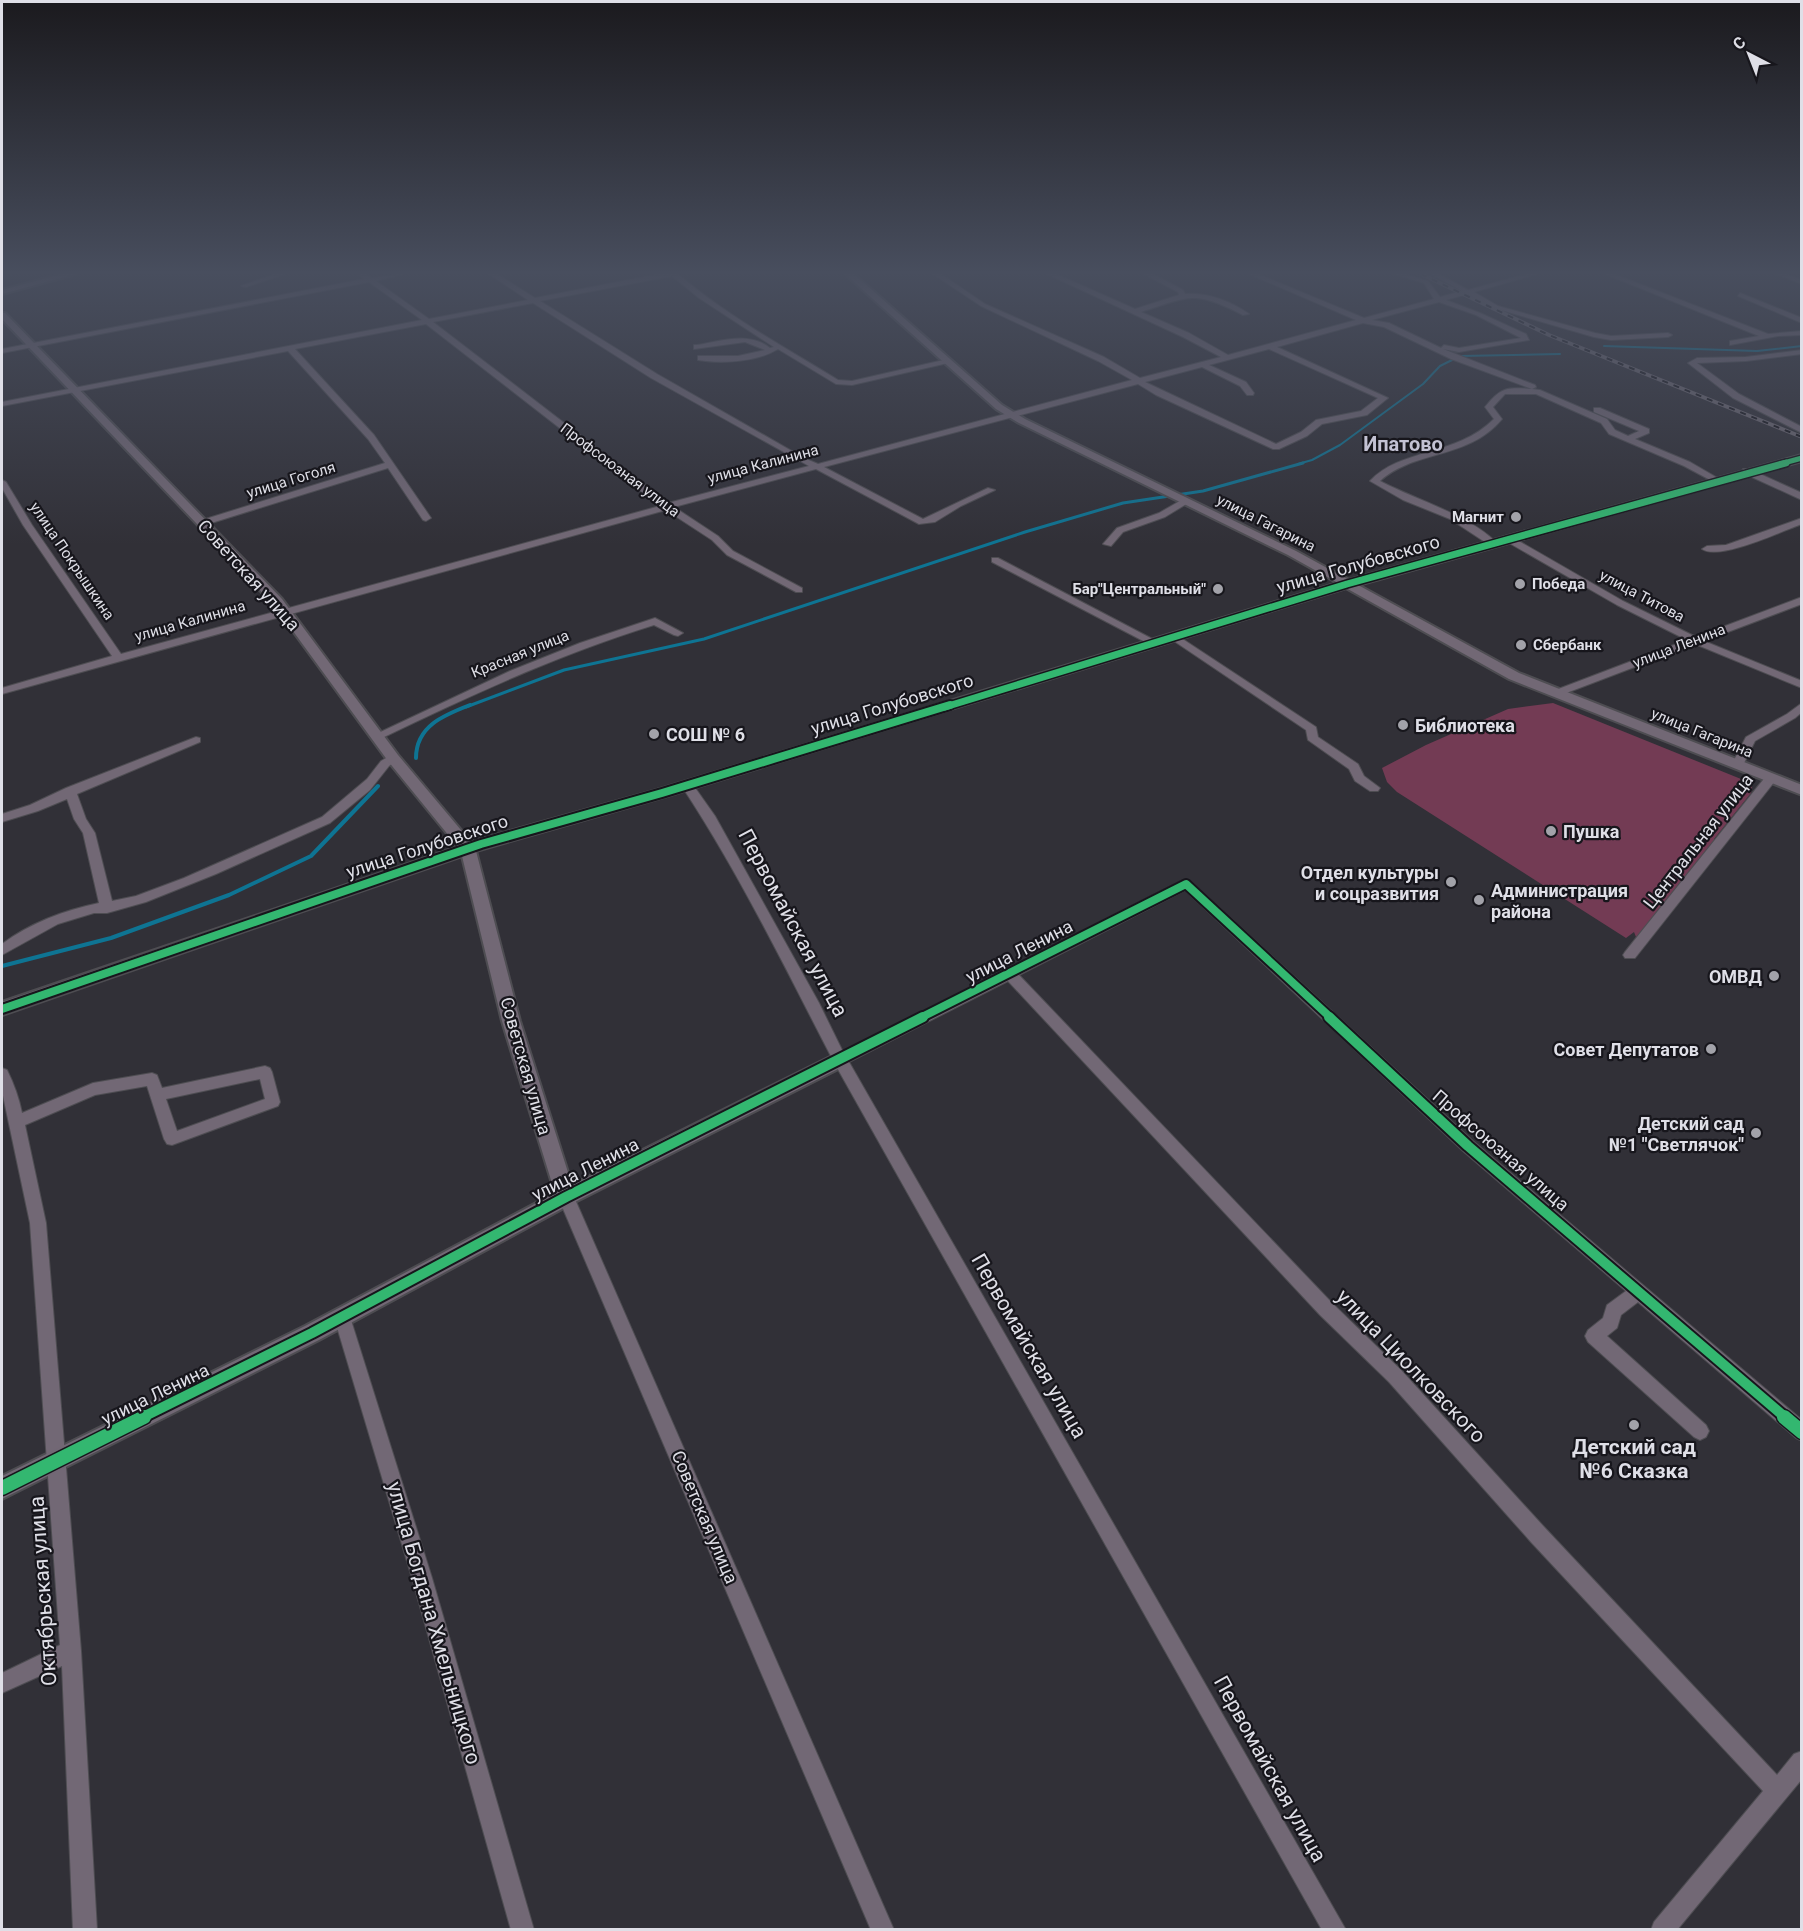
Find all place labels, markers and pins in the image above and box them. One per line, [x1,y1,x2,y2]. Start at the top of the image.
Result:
place label: Магнит [1452,508,1504,526]
marker: Магнит [1509,510,1523,524]
place label: Победа [1532,575,1585,593]
marker: Победа [1513,577,1527,591]
place label: Бар"Центральный" [1072,580,1206,598]
marker: Бар"Центральный" [1211,582,1225,596]
place label: Сбербанк [1533,636,1602,654]
marker: Сбербанк [1514,638,1528,652]
place label: Библиотека [1415,715,1515,736]
marker: Библиотека [1396,718,1410,732]
place label: СОШ № 6 [666,724,745,745]
marker: СОШ № 6 [647,727,661,741]
place label: Пушка [1563,821,1620,842]
marker: Пушка [1544,824,1558,838]
place label: Отдел культуры и соцразвития [1301,862,1439,904]
marker: Отдел культуры и соцразвития [1444,875,1458,889]
place label: Администрация района [1491,880,1628,922]
marker: Администрация района [1472,893,1486,907]
place label: ОМВД [1709,966,1763,987]
marker: ОМВД [1767,969,1781,983]
place label: Совет Депутатов [1553,1039,1699,1060]
marker: Совет Депутатов [1704,1042,1718,1056]
place label: Детский сад №1 "Светлячок" [1609,1113,1745,1155]
marker: Детский сад №1 "Светлячок" [1749,1126,1763,1140]
marker: Детский сад №6 Сказка [1627,1418,1641,1432]
place label: Детский сад №6 Сказка [1572,1435,1696,1483]

